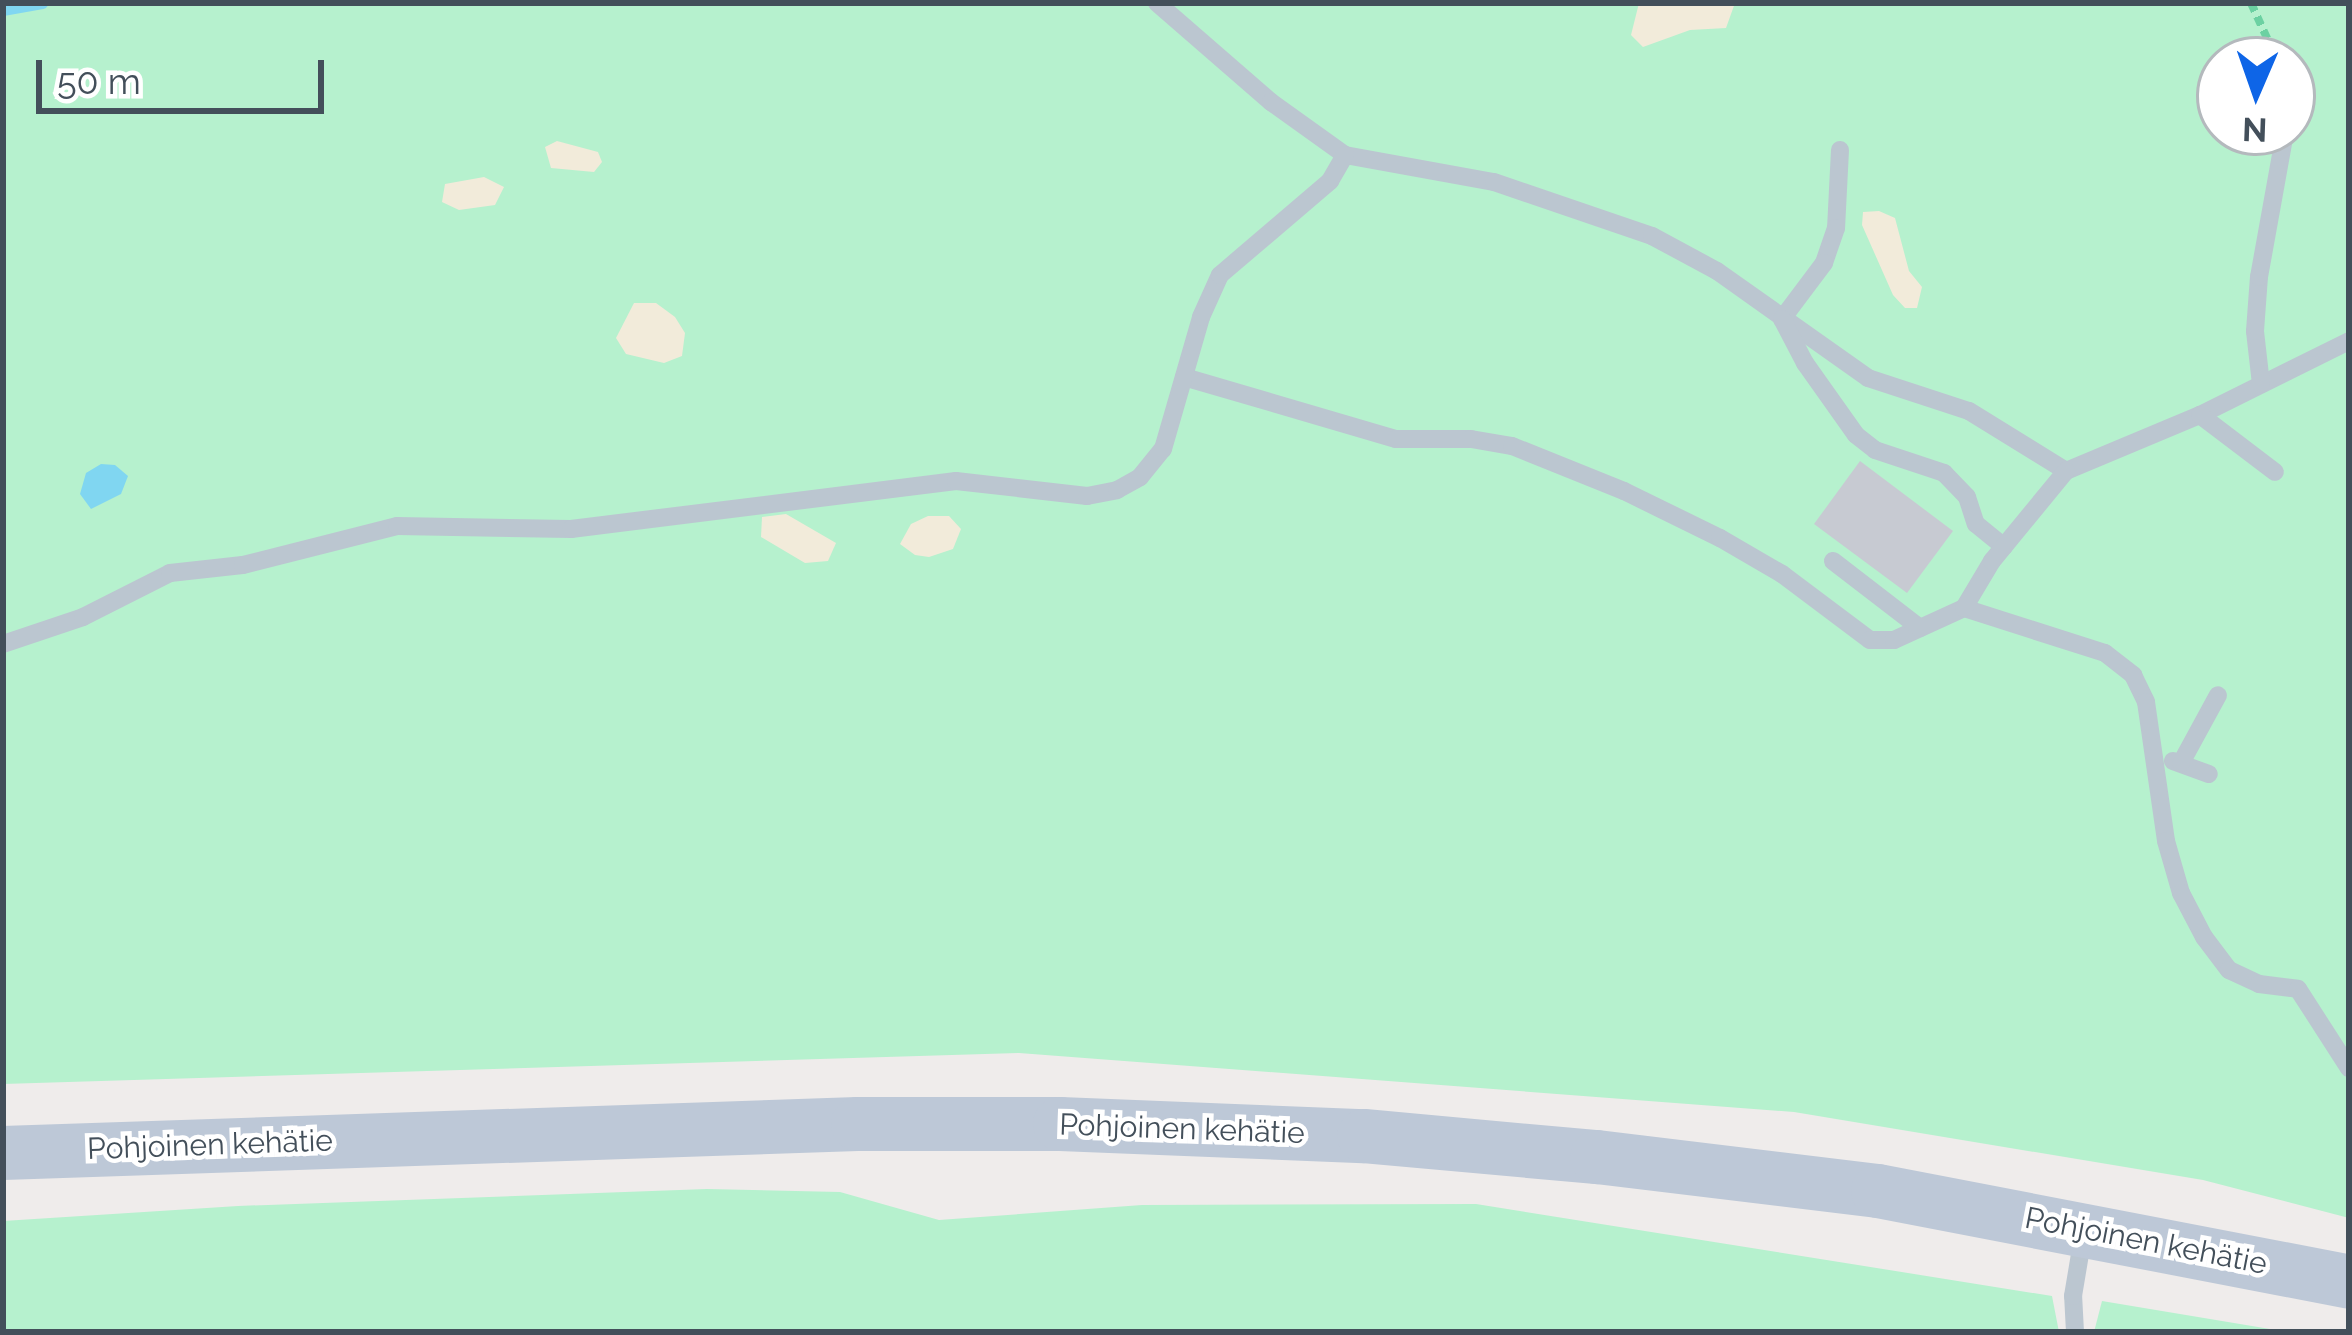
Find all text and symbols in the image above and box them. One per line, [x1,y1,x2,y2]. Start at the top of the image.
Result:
scale bar [42,36,330,110]
north arrow [2196,36,2316,156]
text: 50 m [57,60,141,102]
text: N [2242,110,2268,149]
street label: Pohjoinen kehätie [1059,1107,1305,1151]
street label: Pohjoinen kehätie [87,1123,333,1167]
street label: Pohjoinen kehätie [2022,1200,2270,1282]

